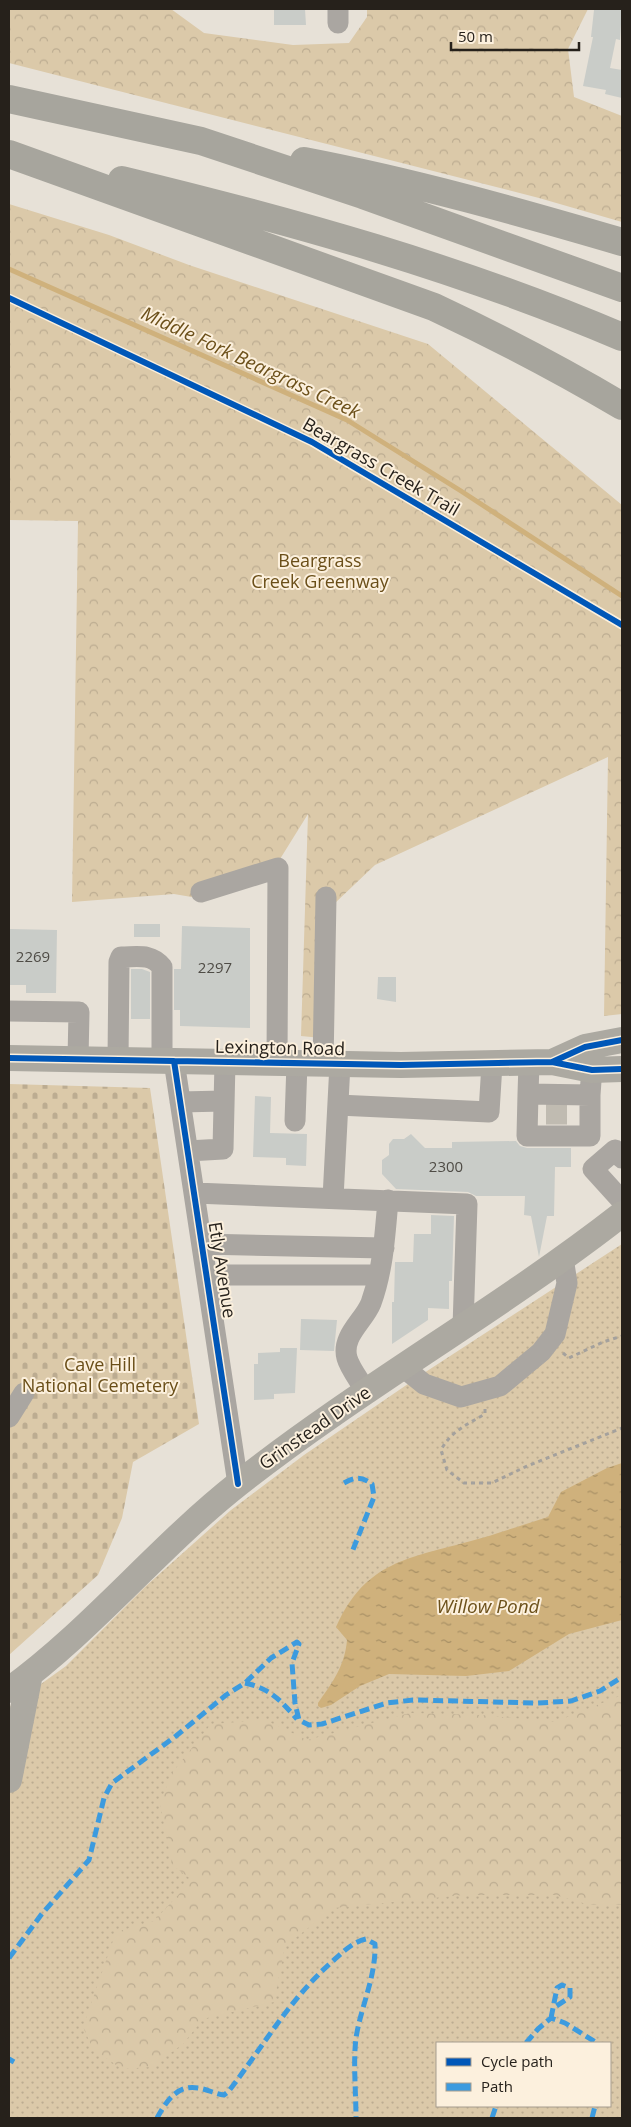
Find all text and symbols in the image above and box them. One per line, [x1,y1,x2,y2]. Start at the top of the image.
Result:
scale bar [451,20,578,52]
text: 50 m [458,26,493,46]
water label: Middle Fork Beargrass Creek [137,300,365,425]
street label: Beargrass Creek Trail [299,411,464,521]
park label: Beargrass Creek Greenway [251,548,390,593]
house number: 2269 [16,946,50,966]
house number: 2297 [198,957,232,977]
street label: Lexington Road [215,1034,345,1060]
house number: 2300 [429,1156,463,1176]
street label: Etly Avenue [204,1220,242,1320]
park label: Cave Hill National Cemetery [22,1352,179,1397]
street label: Grinstead Drive [254,1380,375,1475]
water label: Willow Pond [436,1593,541,1619]
legend [436,2042,611,2107]
text: Cycle path [481,2051,553,2071]
text: Path [481,2076,513,2096]

